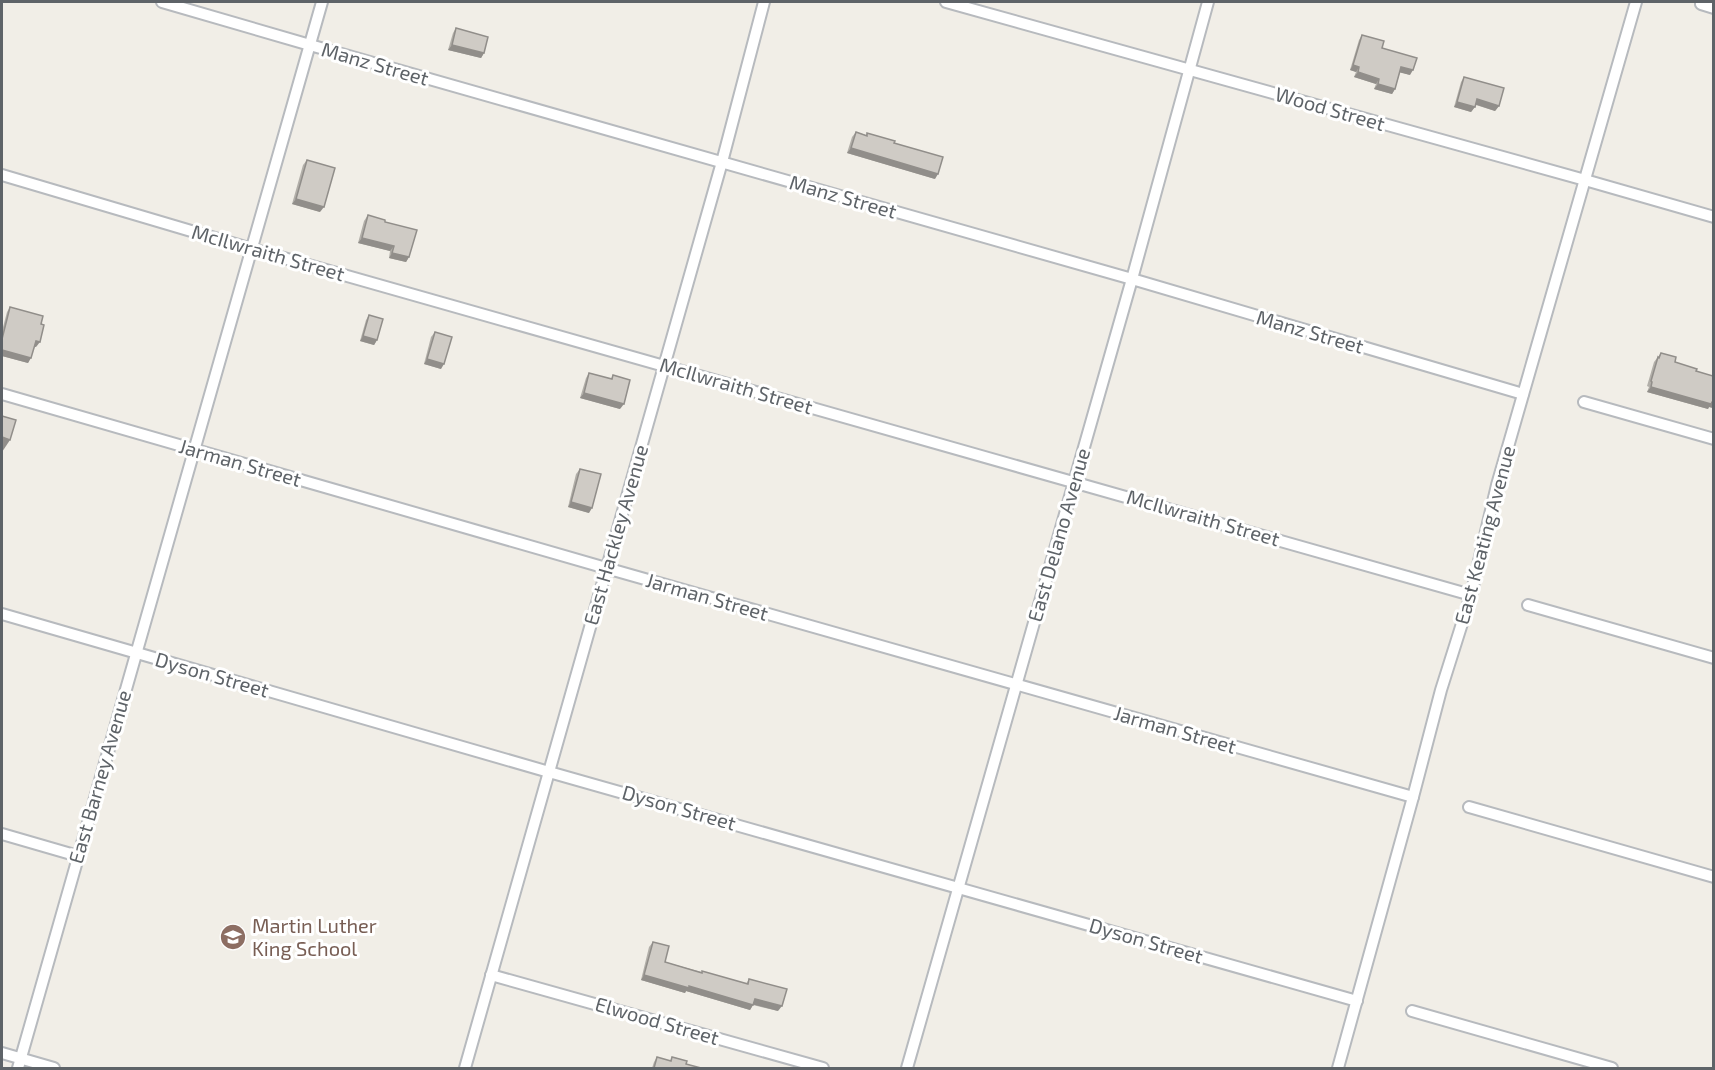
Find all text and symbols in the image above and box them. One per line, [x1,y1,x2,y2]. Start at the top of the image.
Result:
street label: Manz Street [319,36,432,90]
street label: Wood Street [1273,81,1388,135]
street label: Manz Street [787,169,900,223]
street label: McIlwraith Street [189,219,348,285]
street label: Manz Street [1254,304,1367,358]
street label: McIlwraith Street [657,352,816,418]
street label: Jarman Street [176,433,304,491]
street label: East Hackley Avenue [578,442,652,628]
street label: East Keating Avenue [1449,443,1519,627]
street label: East Delano Avenue [1022,445,1094,624]
street label: McIlwraith Street [1124,484,1283,550]
street label: Jarman Street [643,567,771,625]
street label: Dyson Street [153,646,272,702]
street label: East Barney Avenue [63,687,135,866]
street label: Jarman Street [1111,700,1239,758]
street label: Dyson Street [620,779,739,835]
street label: Dyson Street [1087,912,1206,968]
place label: Martin Luther King School [252,913,377,960]
school or university icon: Martin Luther King School [218,922,248,952]
street label: Elwood Street [593,991,722,1049]

